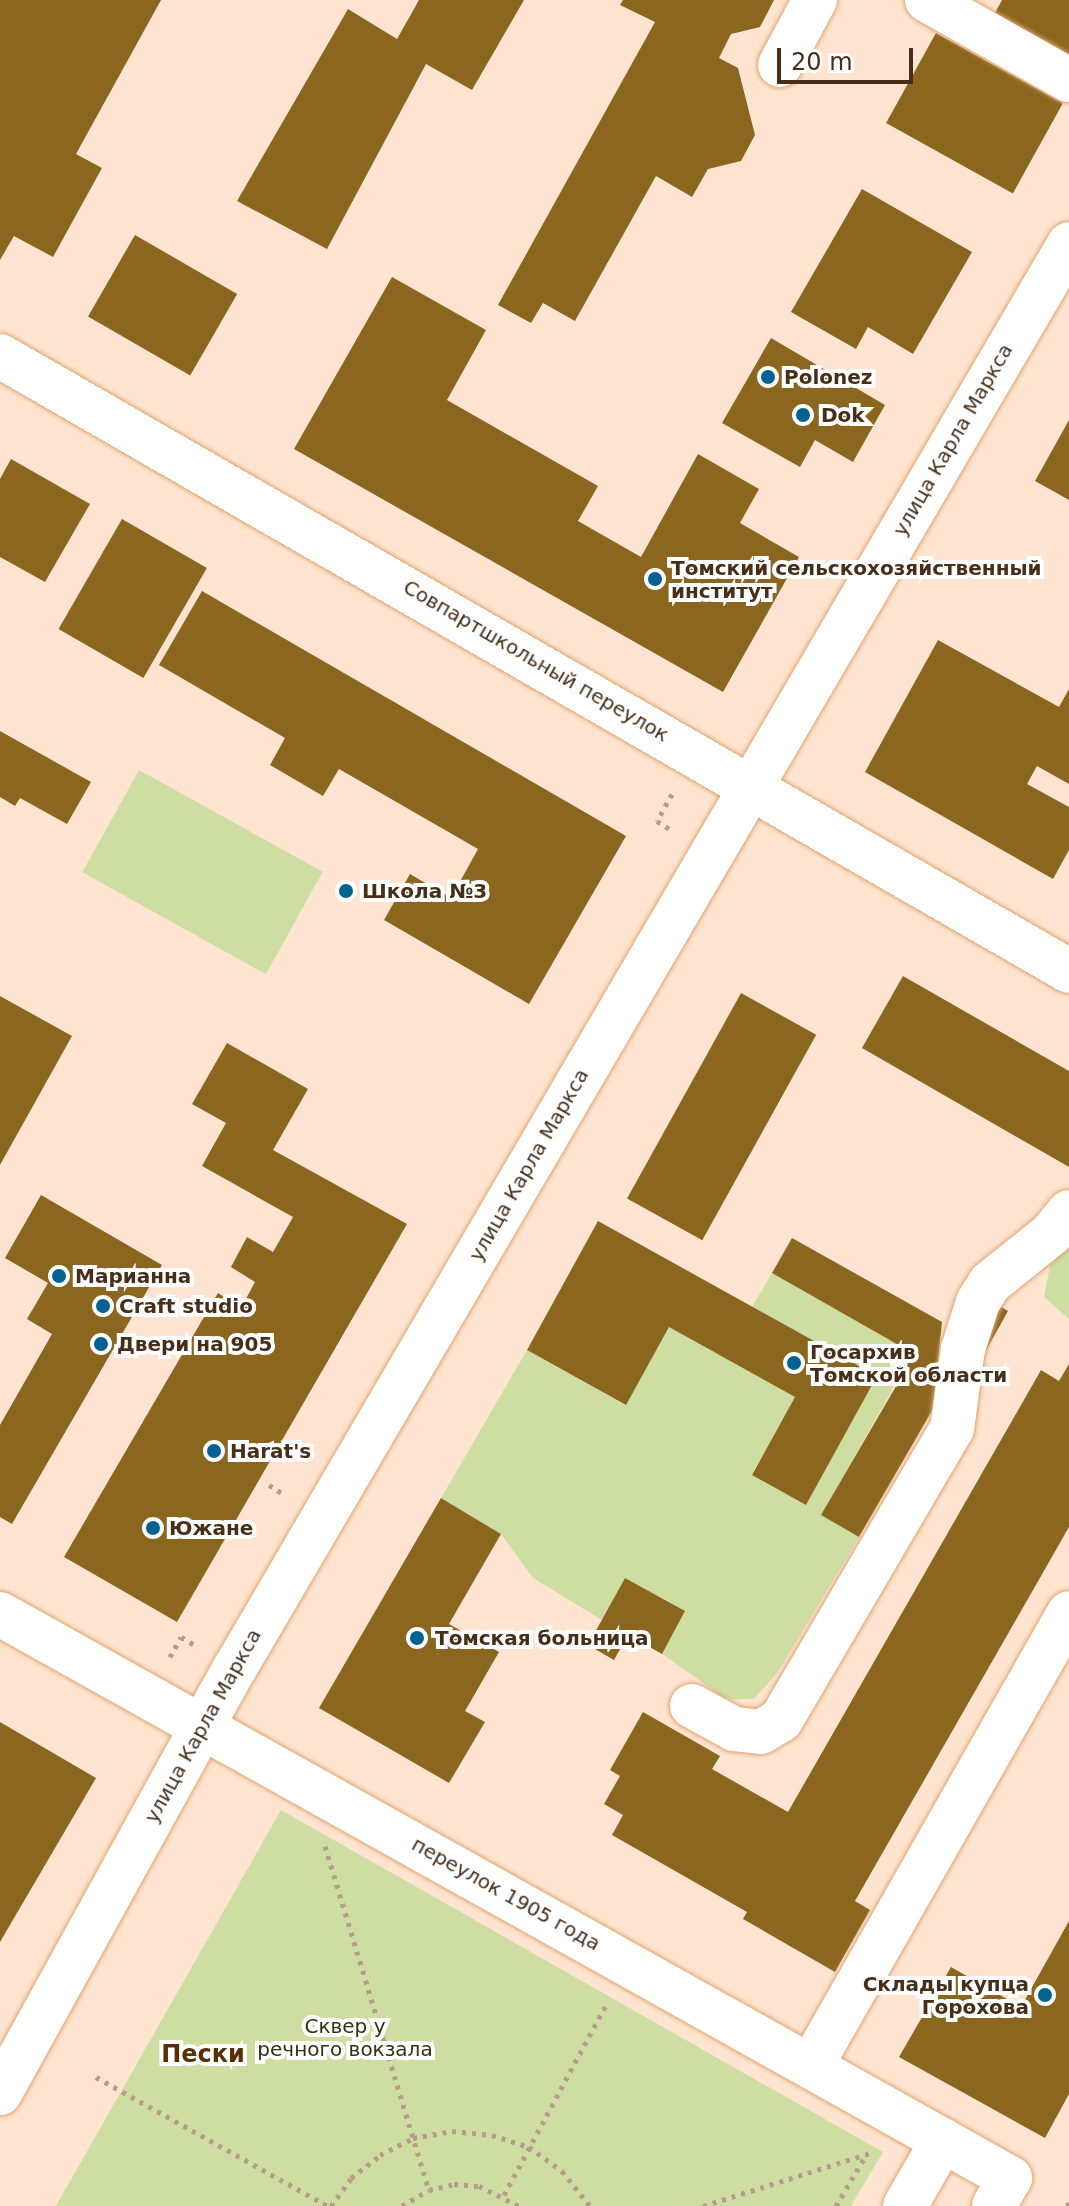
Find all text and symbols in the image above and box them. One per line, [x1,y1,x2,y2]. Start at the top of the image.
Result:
scale bar [781,32,917,82]
text: 20 m [791,48,853,76]
street label: улица Карла Маркса [888,340,1018,540]
place label: Polonez [784,365,872,389]
marker: Polonez [759,368,777,386]
place label: Dok [821,403,865,427]
marker: Dok [792,404,814,426]
place label: Томский сельскохозяйственный институт [671,556,1042,603]
marker: Томский сельскохозяйственный институт [646,570,664,588]
street label: Совпартшкольный переулок [399,575,673,747]
place label: Школа №3 [362,879,487,903]
marker: Школа №3 [337,882,355,900]
street label: улица Карла Маркса [464,1065,594,1265]
place label: Марианна [75,1264,191,1288]
marker: Марианна [50,1267,68,1285]
place label: Craft studio [119,1294,253,1318]
marker: Craft studio [94,1297,112,1315]
place label: Двери на 905 [117,1332,272,1356]
marker: Двери на 905 [92,1335,110,1353]
place label: Госархив Томской области [810,1340,1007,1387]
marker: Госархив Томской области [785,1354,803,1372]
place label: Harat's [230,1439,311,1463]
marker: Harat's [205,1442,223,1460]
place label: Южане [169,1516,253,1540]
marker: Южане [144,1519,162,1537]
street label: улица Карла Маркса [140,1625,266,1827]
place label: Томская больница [435,1626,649,1650]
marker: Томская больница [406,1627,428,1649]
street label: переулок 1905 года [408,1832,604,1956]
place label: Склады купца Горохова [863,1972,1029,2019]
marker: Склады купца Горохова [1036,1986,1054,2004]
park label: Сквер у речного вокзала [257,2015,433,2062]
district label: Пески [161,2041,245,2069]

